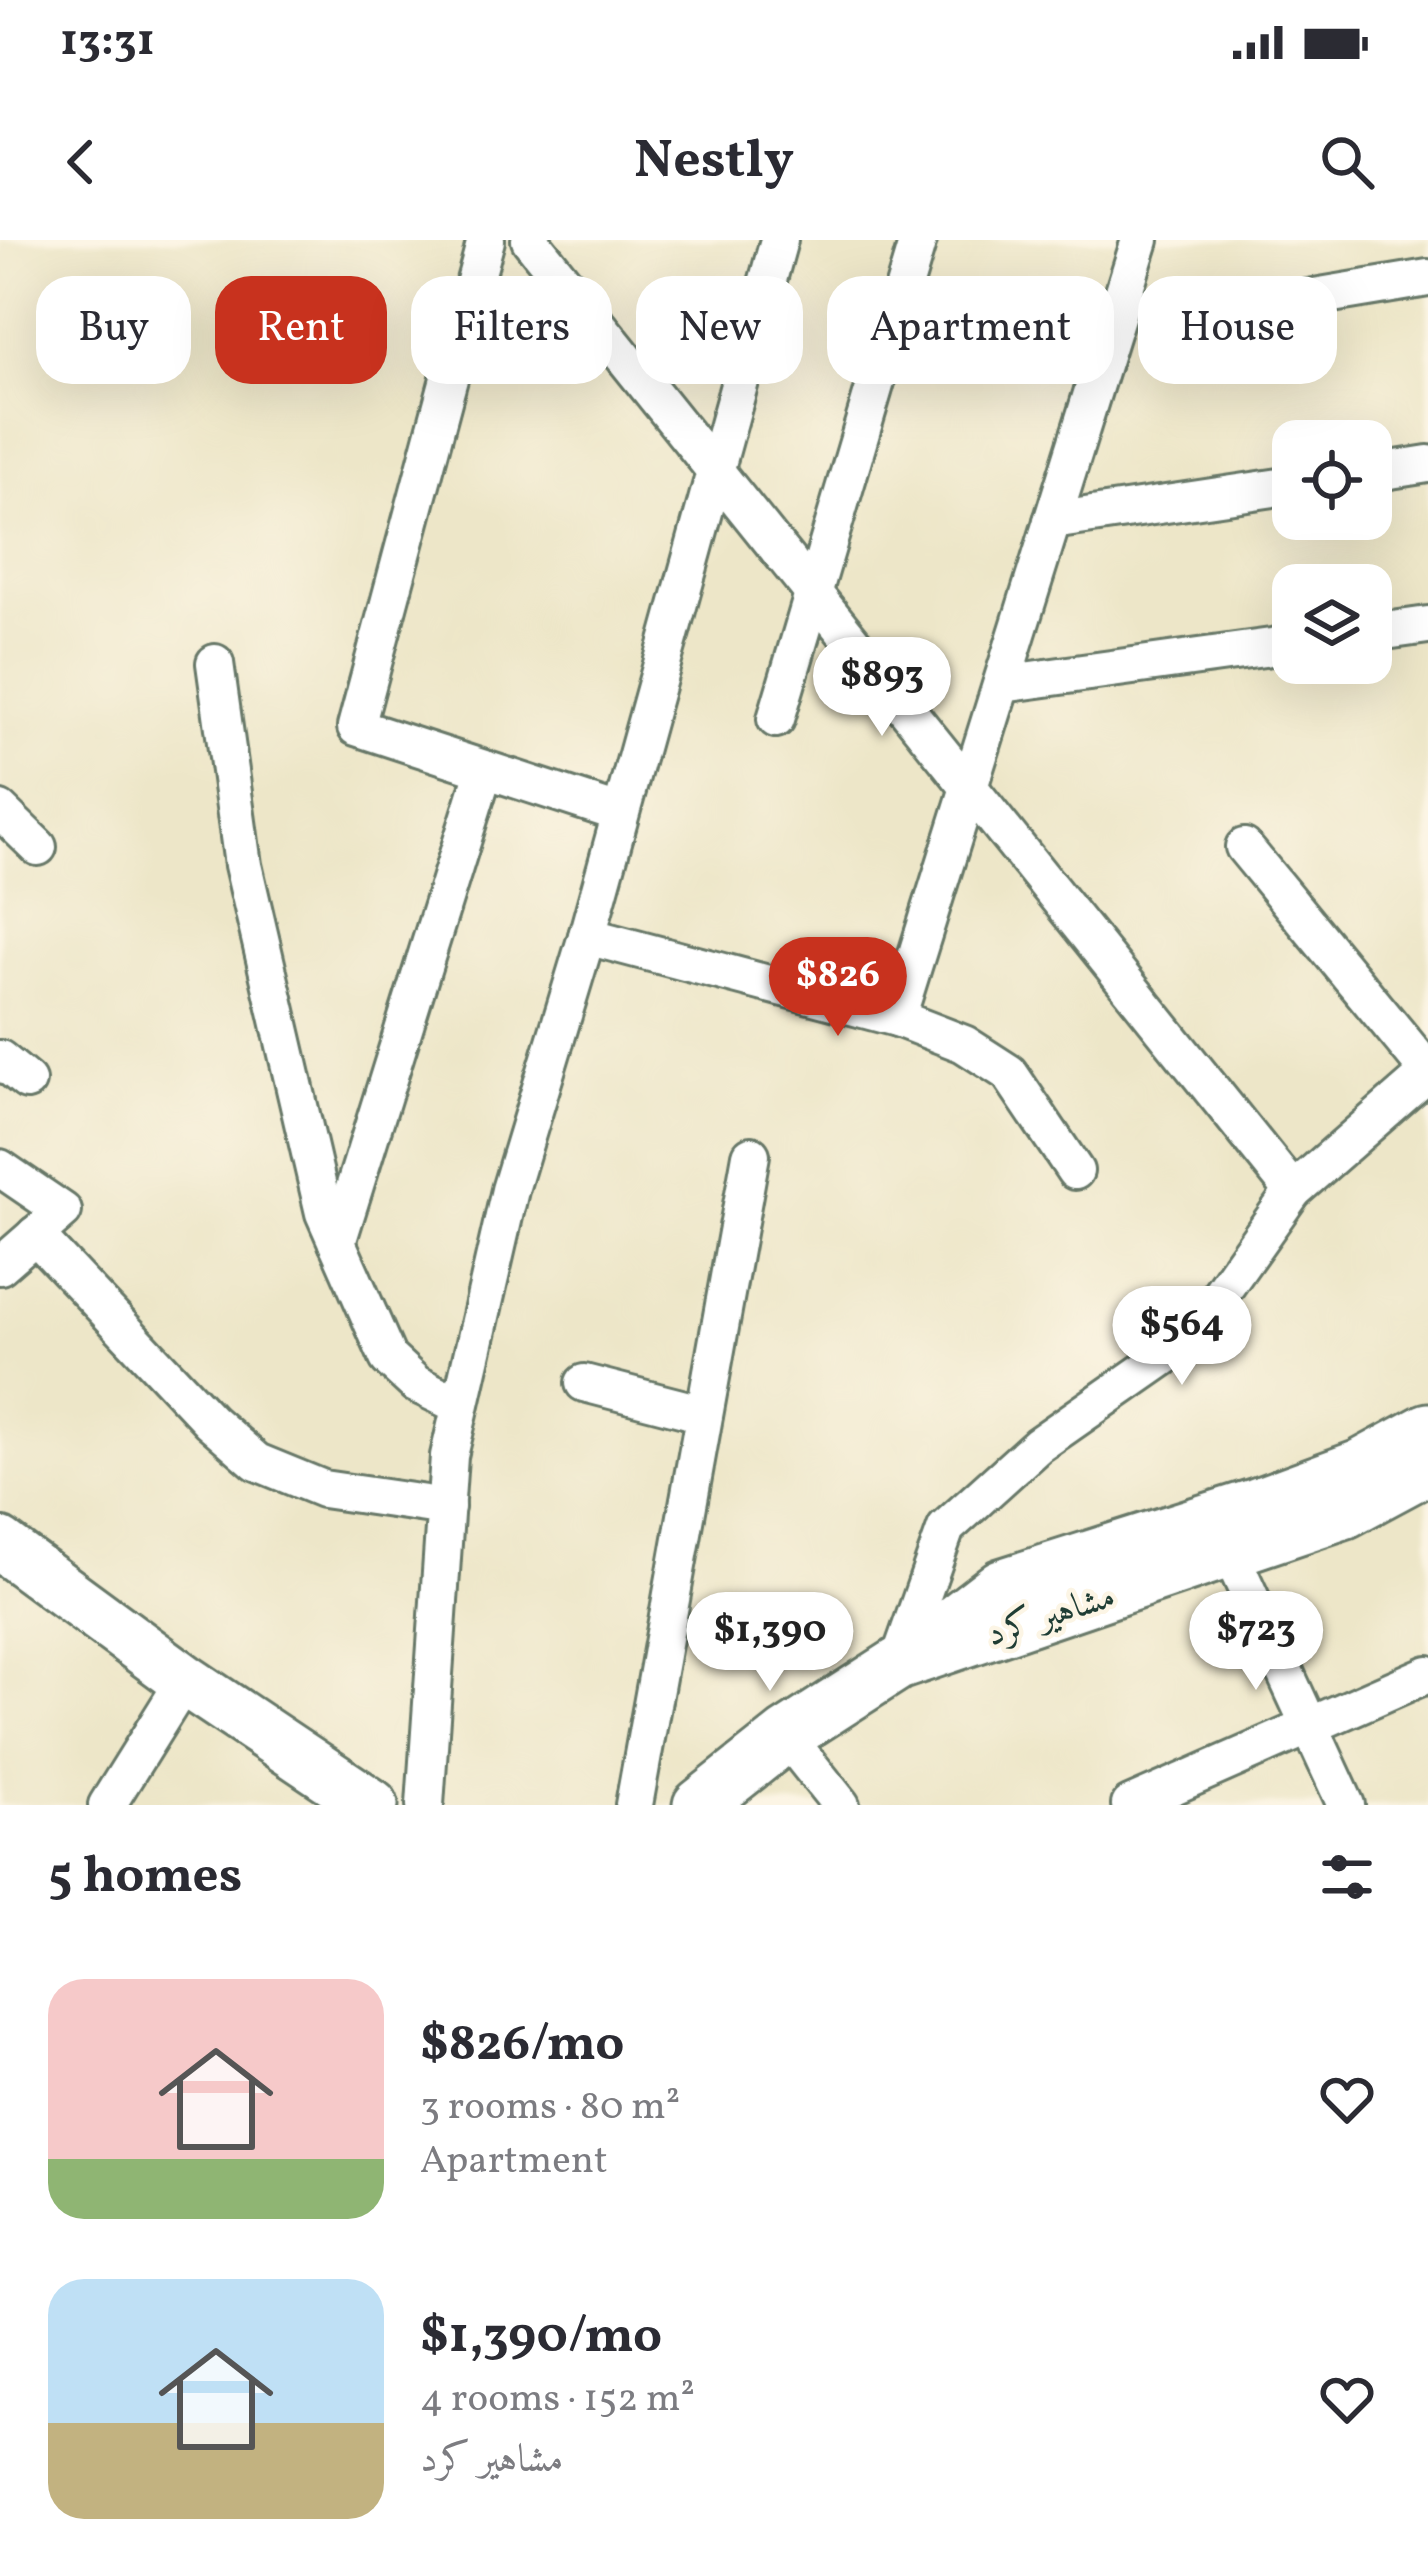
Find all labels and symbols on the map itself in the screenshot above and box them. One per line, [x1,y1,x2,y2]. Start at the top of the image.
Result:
pin: $893 [811,637,953,739]
pin: $826 [767,937,909,1039]
pin: $564 [1111,1286,1253,1388]
street label: مشاهیر کرد [981,1573,1122,1661]
pin: $723 [1185,1591,1327,1693]
pin: $1,390 [672,1592,868,1694]

